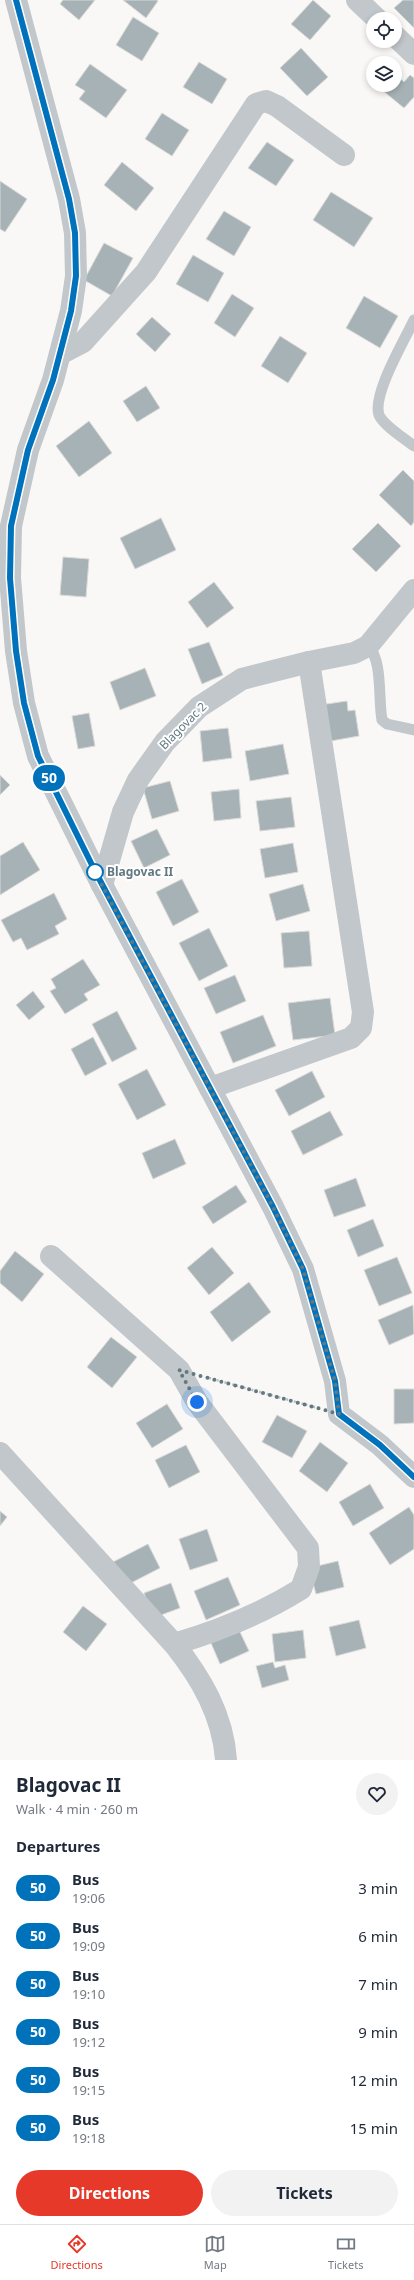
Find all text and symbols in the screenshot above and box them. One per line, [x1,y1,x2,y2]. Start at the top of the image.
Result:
map controls [366,12,402,92]
button: locate [366,12,402,48]
button: layers [366,56,402,92]
street label: Blagovac 2 [155,698,210,753]
line badge: 50 [31,765,67,791]
text: 50 [41,768,57,787]
marker: Blagovac II [86,863,104,881]
place label: Blagovac II [107,863,174,880]
your location [187,1392,207,1412]
text: Blagovac II [16,1772,121,1798]
button: heart [356,1773,398,1815]
text: Walk · 4 min · 260 m [16,1800,138,1818]
text: Departures [16,1836,100,1856]
text: Bus [72,1869,99,1889]
text: 50 [30,1878,46,1897]
text: 3 min [358,1878,398,1898]
text: 19:06 [72,1889,105,1907]
text: Bus [72,1917,99,1937]
text: 50 [30,1926,46,1945]
text: 6 min [358,1926,398,1946]
text: 19:09 [72,1937,105,1955]
text: Bus [72,1965,99,1985]
text: 50 [30,1974,46,1993]
text: 7 min [358,1974,398,1994]
text: 19:10 [72,1985,105,2003]
text: Bus [72,2013,99,2033]
text: 50 [30,2022,46,2041]
text: 9 min [358,2022,398,2042]
text: 19:12 [72,2033,105,2051]
text: Bus [72,2061,99,2081]
text: 50 [30,2070,46,2089]
text: 12 min [350,2070,398,2090]
text: 19:15 [72,2081,105,2099]
text: Bus [72,2109,99,2129]
text: 50 [30,2118,46,2137]
text: 15 min [350,2118,398,2138]
text: 19:18 [72,2129,105,2147]
button: Directions [16,2170,203,2216]
button: Tickets [211,2170,398,2216]
tab: Directions [51,2233,103,2272]
tab: Map [204,2233,227,2272]
tab: Tickets [328,2233,363,2272]

